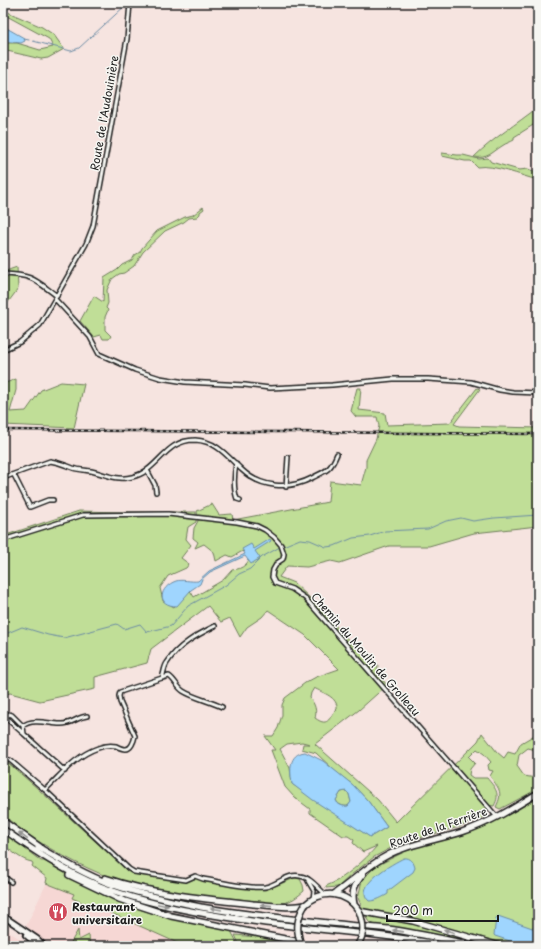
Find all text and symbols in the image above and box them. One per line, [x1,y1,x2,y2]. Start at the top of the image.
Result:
street label: Route de l'Audouinière [86,54,123,172]
street label: Chemin du Moulin de Grolleau [307,588,425,720]
street label: Route de la Ferrière [387,802,489,852]
one-way arrow [18,832,29,840]
scale bar [387,897,498,923]
place label: Restaurant universitaire [72,898,142,928]
restaurant icon: Restaurant universitaire [47,901,69,923]
text: 200 m [393,901,433,919]
one-way arrow [260,902,272,908]
one-way arrow [157,903,169,909]
one-way arrow [210,906,222,912]
one-way arrow [392,928,404,934]
one-way arrow [443,928,455,934]

